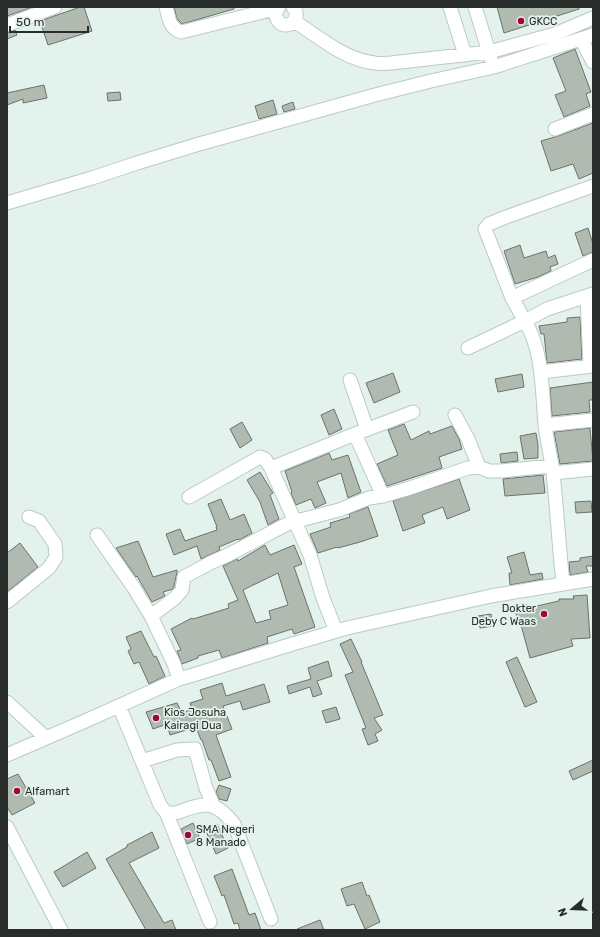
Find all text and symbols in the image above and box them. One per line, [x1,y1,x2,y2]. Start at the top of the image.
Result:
scale bar [10,8,88,34]
text: 50 m [16,15,44,29]
place label: GKCC [529,15,557,28]
marker: GKCC [516,16,526,26]
place label: Dokter Deby C Waas [471,602,537,628]
marker: Dokter Deby C Waas [539,609,549,619]
place label: Kios Josuha Kairagi Dua [164,706,226,732]
marker: Kios Josuha Kairagi Dua [151,713,161,723]
place label: Alfamart [25,785,70,798]
marker: Alfamart [12,786,22,796]
place label: SMA Negeri 8 Manado [196,823,255,849]
marker: SMA Negeri 8 Manado [183,830,193,840]
north arrow [552,889,592,929]
text: N [556,906,570,918]

